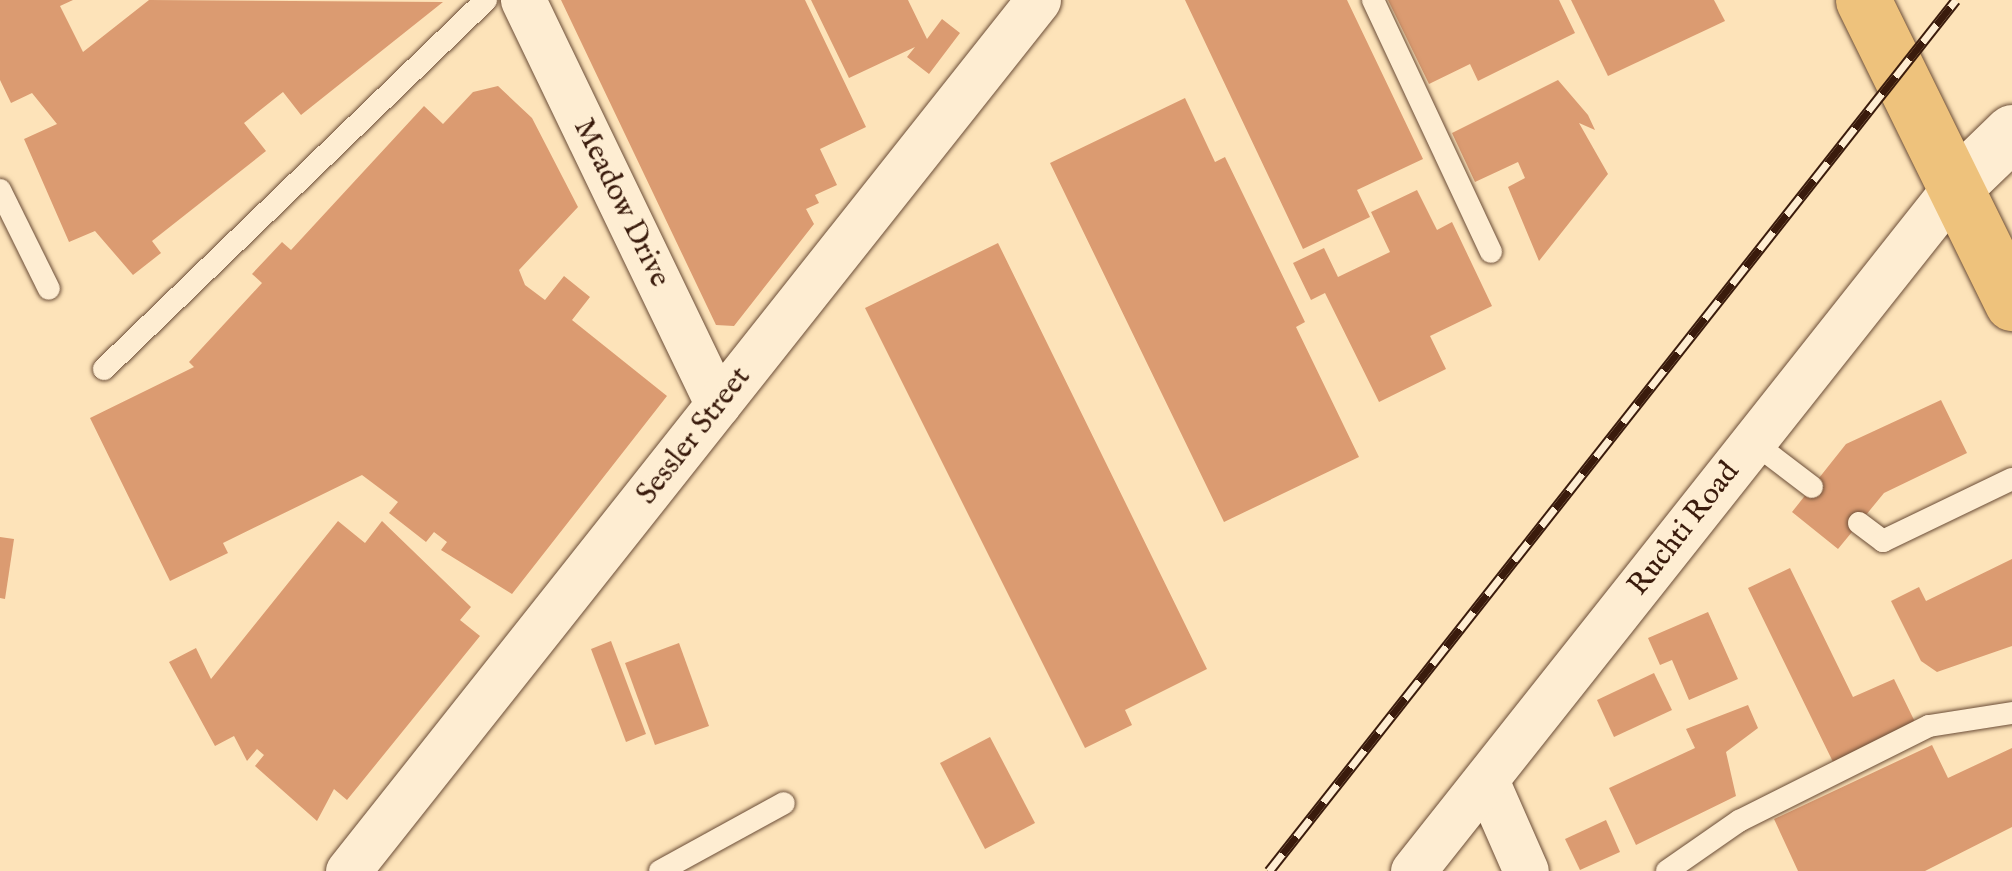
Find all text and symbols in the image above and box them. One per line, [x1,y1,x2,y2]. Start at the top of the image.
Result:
street label: Meadow Drive [565,113,677,293]
street label: Sessler Street [629,360,759,512]
street label: Ruchti Road [1621,455,1747,603]

